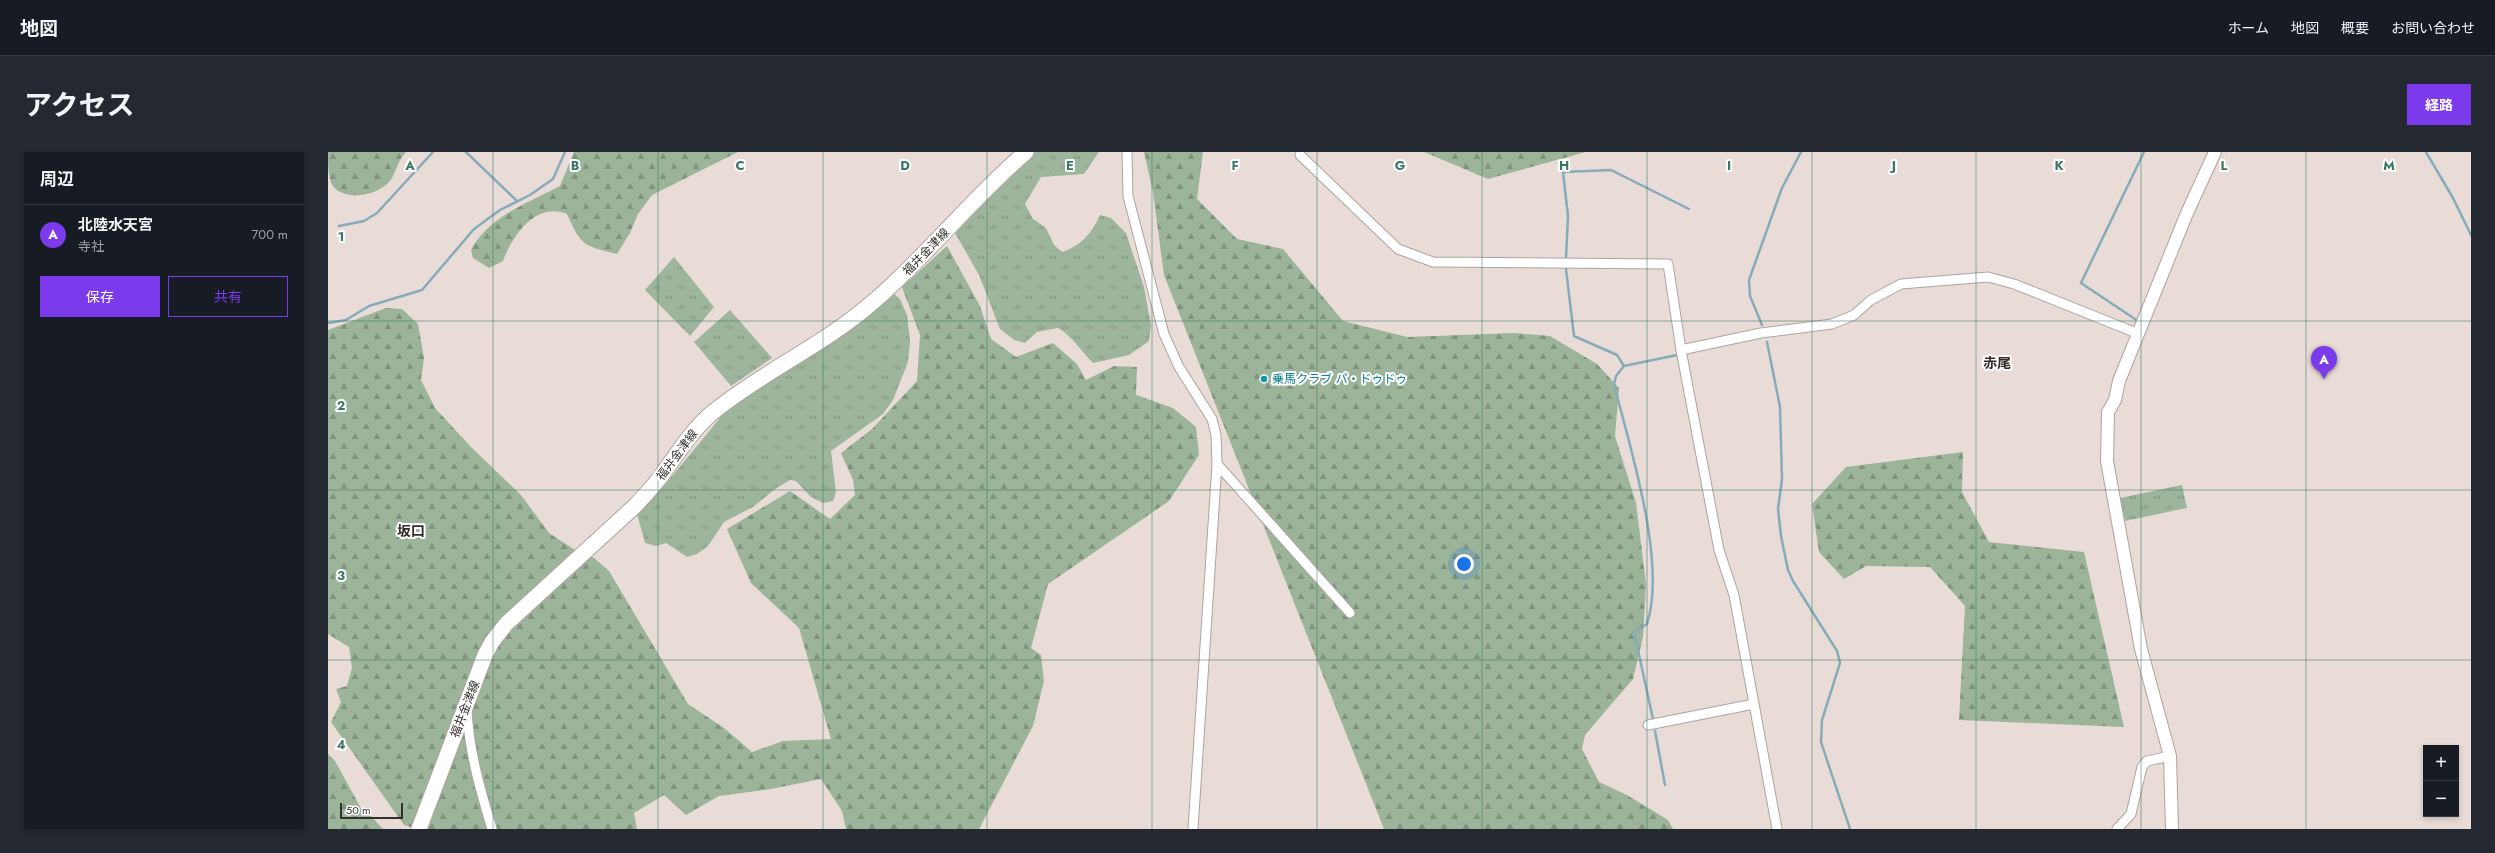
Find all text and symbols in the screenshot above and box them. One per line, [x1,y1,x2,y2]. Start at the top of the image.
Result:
text: 地図 [20,15,58,42]
text: ホーム [2227,18,2269,38]
text: 地図 [2291,18,2319,38]
text: 概要 [2341,18,2369,38]
text: お問い合わせ [2391,18,2475,38]
button: 経路 [2407,84,2471,125]
text: アクセス [24,85,135,126]
text: A [404,156,415,175]
text: B [571,156,580,175]
text: C [735,156,745,175]
text: D [900,156,910,175]
text: E [1066,156,1074,175]
text: F [1231,156,1239,175]
text: G [1395,156,1406,175]
text: H [1559,156,1569,175]
text: I [1727,156,1731,175]
text: J [1889,156,1896,175]
text: K [2054,156,2064,175]
text: L [2221,156,2228,175]
text: M [2383,156,2395,175]
text: 周辺 [40,167,74,191]
text: 北陸水天宮 [78,214,153,236]
street label: 福井金津線 [899,224,953,280]
text: A [48,225,58,244]
text: 700 m [252,225,288,244]
text: 1 [338,227,344,246]
text: 寺社 [78,237,104,256]
button: 保存 [40,276,160,317]
button: 共有 [168,276,288,317]
pin: A [2311,346,2337,379]
district label: 赤尾 [1983,353,2011,373]
place label: 乗馬クラブ パ・ドゥドゥ [1272,370,1408,388]
marker: 乗馬クラブ パ・ドゥドゥ [1259,374,1269,384]
text: 2 [337,396,345,415]
street label: 福井金津線 [652,426,702,484]
district label: 坂口 [397,521,425,541]
your location [1454,554,1474,574]
text: 3 [337,566,345,585]
street label: 福井金津線 [446,678,484,740]
text: 4 [336,735,346,754]
map controls [2423,745,2459,817]
button: + [2423,745,2459,781]
button: − [2423,781,2459,817]
scale bar [340,801,403,820]
text: 50 m [346,802,371,818]

